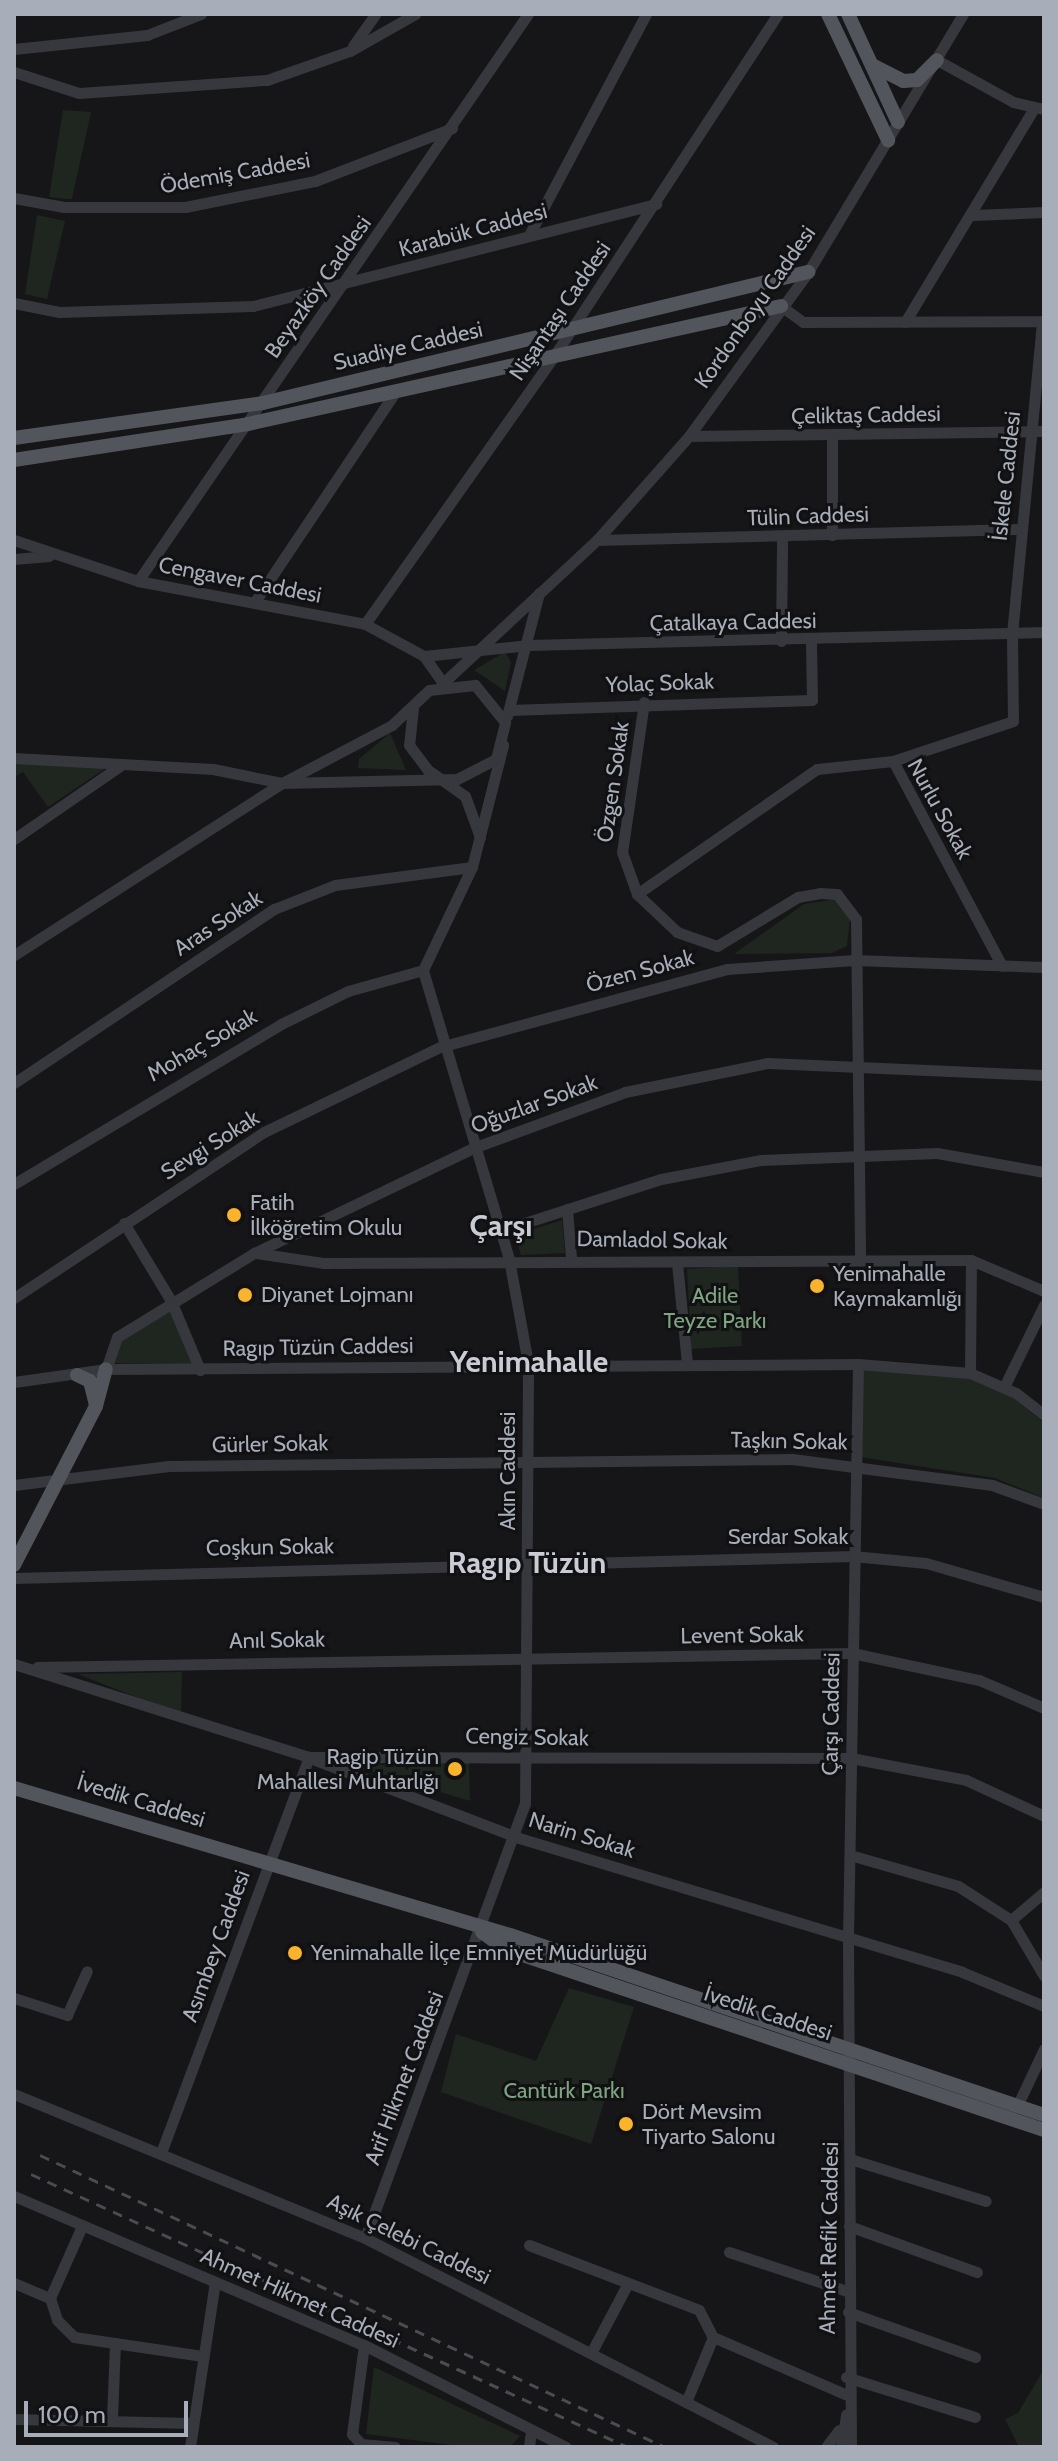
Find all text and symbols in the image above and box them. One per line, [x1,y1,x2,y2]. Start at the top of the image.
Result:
street label: Ödemiş Caddesi [158,147,312,199]
street label: Karabük Caddesi [396,198,550,262]
street label: Beyazköy Caddesi [259,211,377,363]
street label: Kordonboyu Caddesi [689,221,821,393]
street label: Nişantaşı Caddesi [504,236,616,386]
street label: Suadiye Caddesi [331,316,485,376]
street label: Çeliktaş Caddesi [791,400,941,430]
street label: İskele Caddesi [986,410,1026,542]
street label: Tülin Caddesi [747,501,869,531]
street label: Cengaver Caddesi [156,551,324,609]
street label: Çatalkaya Caddesi [649,607,817,637]
street label: Yolaç Sokak [605,668,715,698]
street label: Özgen Sokak [591,720,635,844]
street label: Nurlu Sokak [902,754,978,864]
street label: Aras Sokak [169,885,267,961]
street label: Özen Sokak [583,944,697,998]
street label: Mohaç Sokak [142,1003,262,1087]
street label: Oğuzlar Sokak [467,1069,601,1139]
street label: Sevgi Sokak [156,1104,264,1186]
place label: Fatih İlköğretim Okulu [250,1189,402,1240]
marker: Fatih İlköğretim Okulu [225,1206,243,1224]
district label: Çarşı [470,1208,532,1244]
street label: Damladol Sokak [576,1225,728,1255]
place label: Yenimahalle Kaymakamlığı [833,1260,962,1312]
marker: Yenimahalle Kaymakamlığı [808,1277,826,1295]
place label: Diyanet Lojmanı [261,1282,413,1308]
park label: Adile Teyze Parkı [664,1282,766,1334]
marker: Diyanet Lojmanı [236,1286,254,1304]
street label: Ragıp Tüzün Caddesi [222,1332,414,1362]
district label: Yenimahalle [450,1344,608,1380]
street label: Akın Caddesi [495,1412,521,1530]
street label: Taşkın Sokak [730,1427,848,1455]
street label: Gürler Sokak [212,1430,328,1458]
street label: Serdar Sokak [728,1524,848,1550]
street label: Coşkun Sokak [206,1533,334,1561]
district label: Ragıp Tüzün [448,1545,606,1581]
street label: Levent Sokak [680,1621,804,1649]
street label: Anıl Sokak [229,1626,325,1654]
street label: Çarşı Caddesi [817,1652,845,1776]
street label: Cengiz Sokak [465,1723,589,1751]
place label: Ragip Tüzün Mahallesi Muhtarlığı [257,1743,439,1794]
marker: Ragip Tüzün Mahallesi Muhtarlığı [446,1760,464,1778]
street label: İvedik Caddesi [74,1769,208,1833]
street label: Narin Sokak [526,1806,638,1864]
street label: Asımbey Caddesi [176,1866,256,2026]
place label: Yenimahalle İlçe Emniyet Müdürlüğü [311,1940,647,1966]
marker: Yenimahalle İlçe Emniyet Müdürlüğü [286,1944,304,1962]
street label: İvedik Caddesi [701,1980,835,2046]
street label: Arif Hikmet Caddesi [359,1987,449,2169]
park label: Cantürk Parkı [503,2078,625,2104]
place label: Dört Mevsim Tiyarto Salonu [642,2098,775,2150]
marker: Dört Mevsim Tiyarto Salonu [617,2115,635,2133]
street label: Ahmet Refik Caddesi [814,2141,844,2335]
street label: Aşık Çelebi Caddesi [323,2188,495,2290]
street label: Ahmet Hikmet Caddesi [197,2242,403,2354]
scale bar [28,2385,192,2435]
text: 100 m [38,2400,106,2429]

